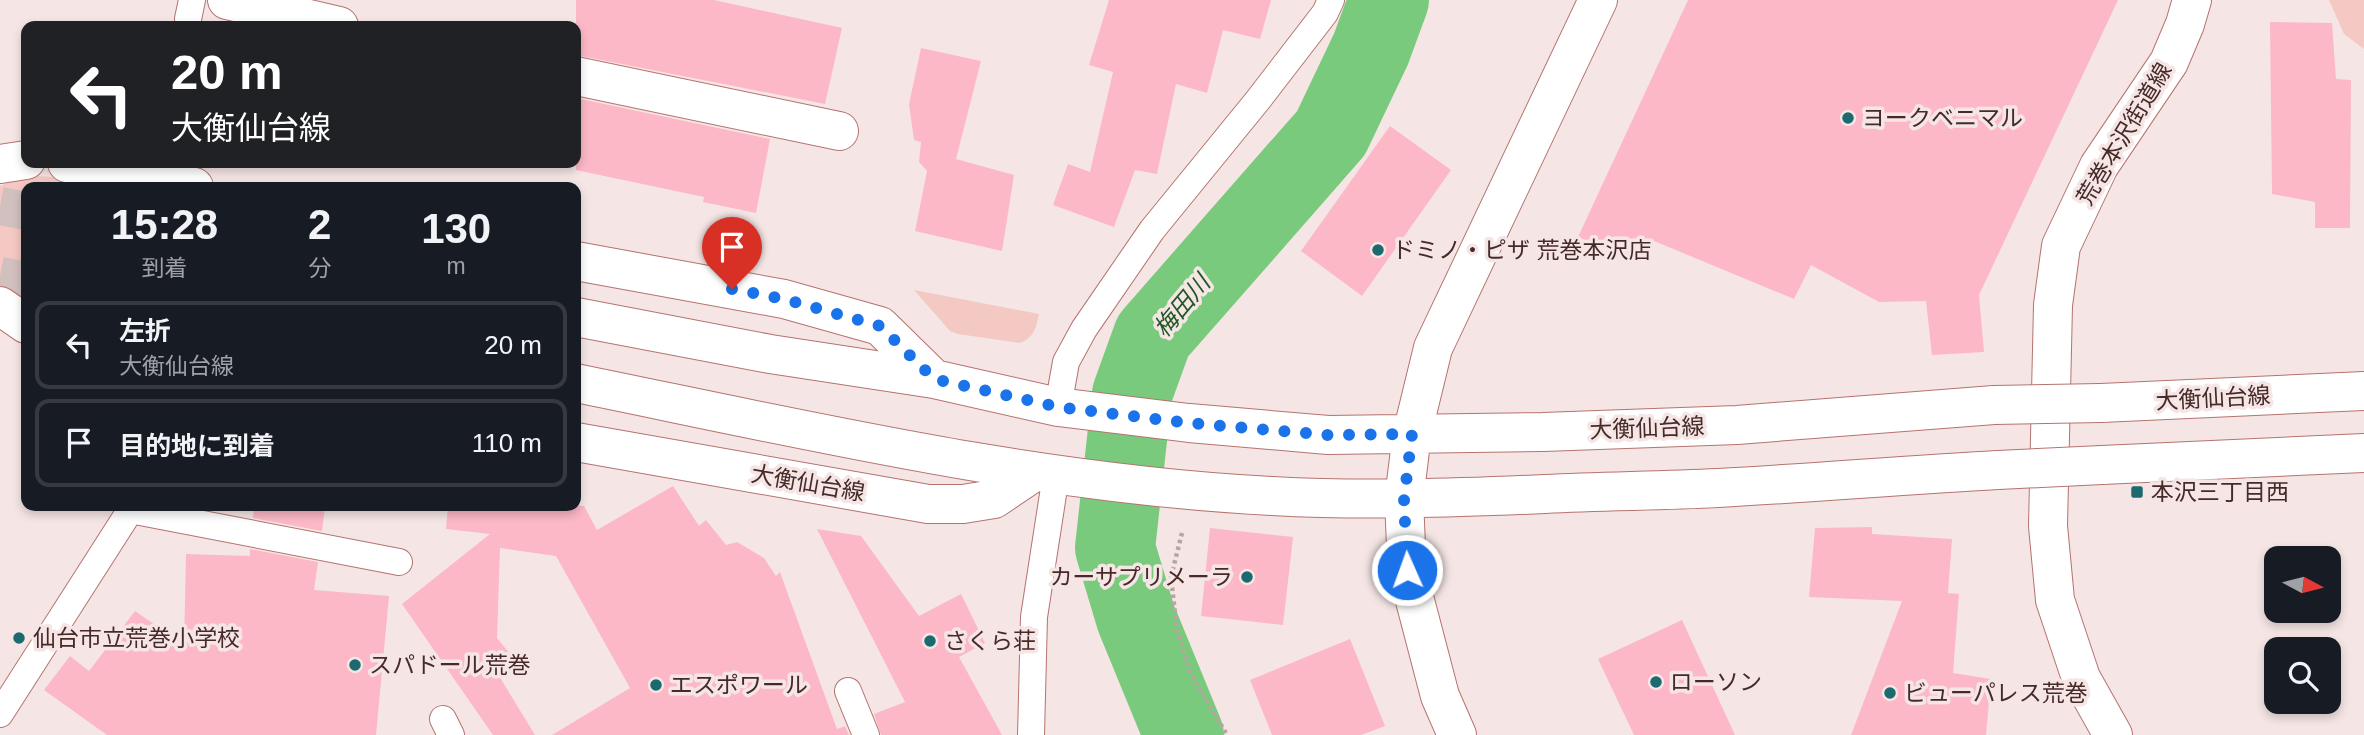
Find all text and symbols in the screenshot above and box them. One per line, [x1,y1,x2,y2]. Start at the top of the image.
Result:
text: 20 m [171,45,283,99]
icon: left [56,49,147,140]
street label: 荒巻本沢街道線 [2071,58,2177,210]
place label: ヨークベニマル [1862,105,2023,131]
text: 大衡仙台線 [171,110,331,146]
marker: ヨークベニマル [1840,110,1856,126]
text: 15:28 [111,201,218,248]
text: 2 [308,201,331,248]
text: 130 [421,205,491,252]
pin [702,217,762,289]
icon: arrive [713,228,751,266]
place label: ドミノ・ピザ 荒巻本沢店 [1392,237,1651,263]
marker: ドミノ・ピザ 荒巻本沢店 [1370,242,1386,258]
text: m [447,253,466,279]
text: 到着 [141,255,187,281]
text: 分 [308,255,331,281]
water label: 梅田川 [1148,267,1217,342]
text: 左折 [119,316,171,346]
icon: left [60,326,98,364]
text: 20 m [484,330,542,360]
text: 大衡仙台線 [119,353,234,379]
street label: 大衡仙台線 [2155,382,2271,414]
street label: 大衡仙台線 [1589,413,1705,443]
icon: arrive [60,424,98,462]
text: 110 m [472,428,542,458]
text: 目的地に到着 [119,431,275,461]
street label: 大衡仙台線 [749,460,867,506]
place label: 本沢三丁目西 [2151,479,2289,505]
marker: 本沢三丁目西 [2129,484,2145,500]
position arrow [1370,533,1444,607]
north arrow [2264,546,2342,623]
map controls [2264,546,2341,714]
place label: カーサプリメーラ [1049,564,1233,590]
marker: カーサプリメーラ [1239,569,1255,585]
place label: 仙台市立荒巻小学校 [33,625,240,651]
place label: さくら荘 [944,628,1036,654]
marker: 仙台市立荒巻小学校 [11,630,27,646]
marker: さくら荘 [922,633,938,649]
button: search [2264,637,2341,714]
place label: スパドール荒巻 [369,652,531,678]
marker: スパドール荒巻 [347,657,363,673]
place label: ローソン [1670,669,1762,695]
place label: エスポワール [670,672,808,698]
marker: ローソン [1648,674,1664,690]
marker: エスポワール [648,677,664,693]
place label: ビューパレス荒巻 [1904,680,2088,706]
marker: ビューパレス荒巻 [1882,685,1898,701]

